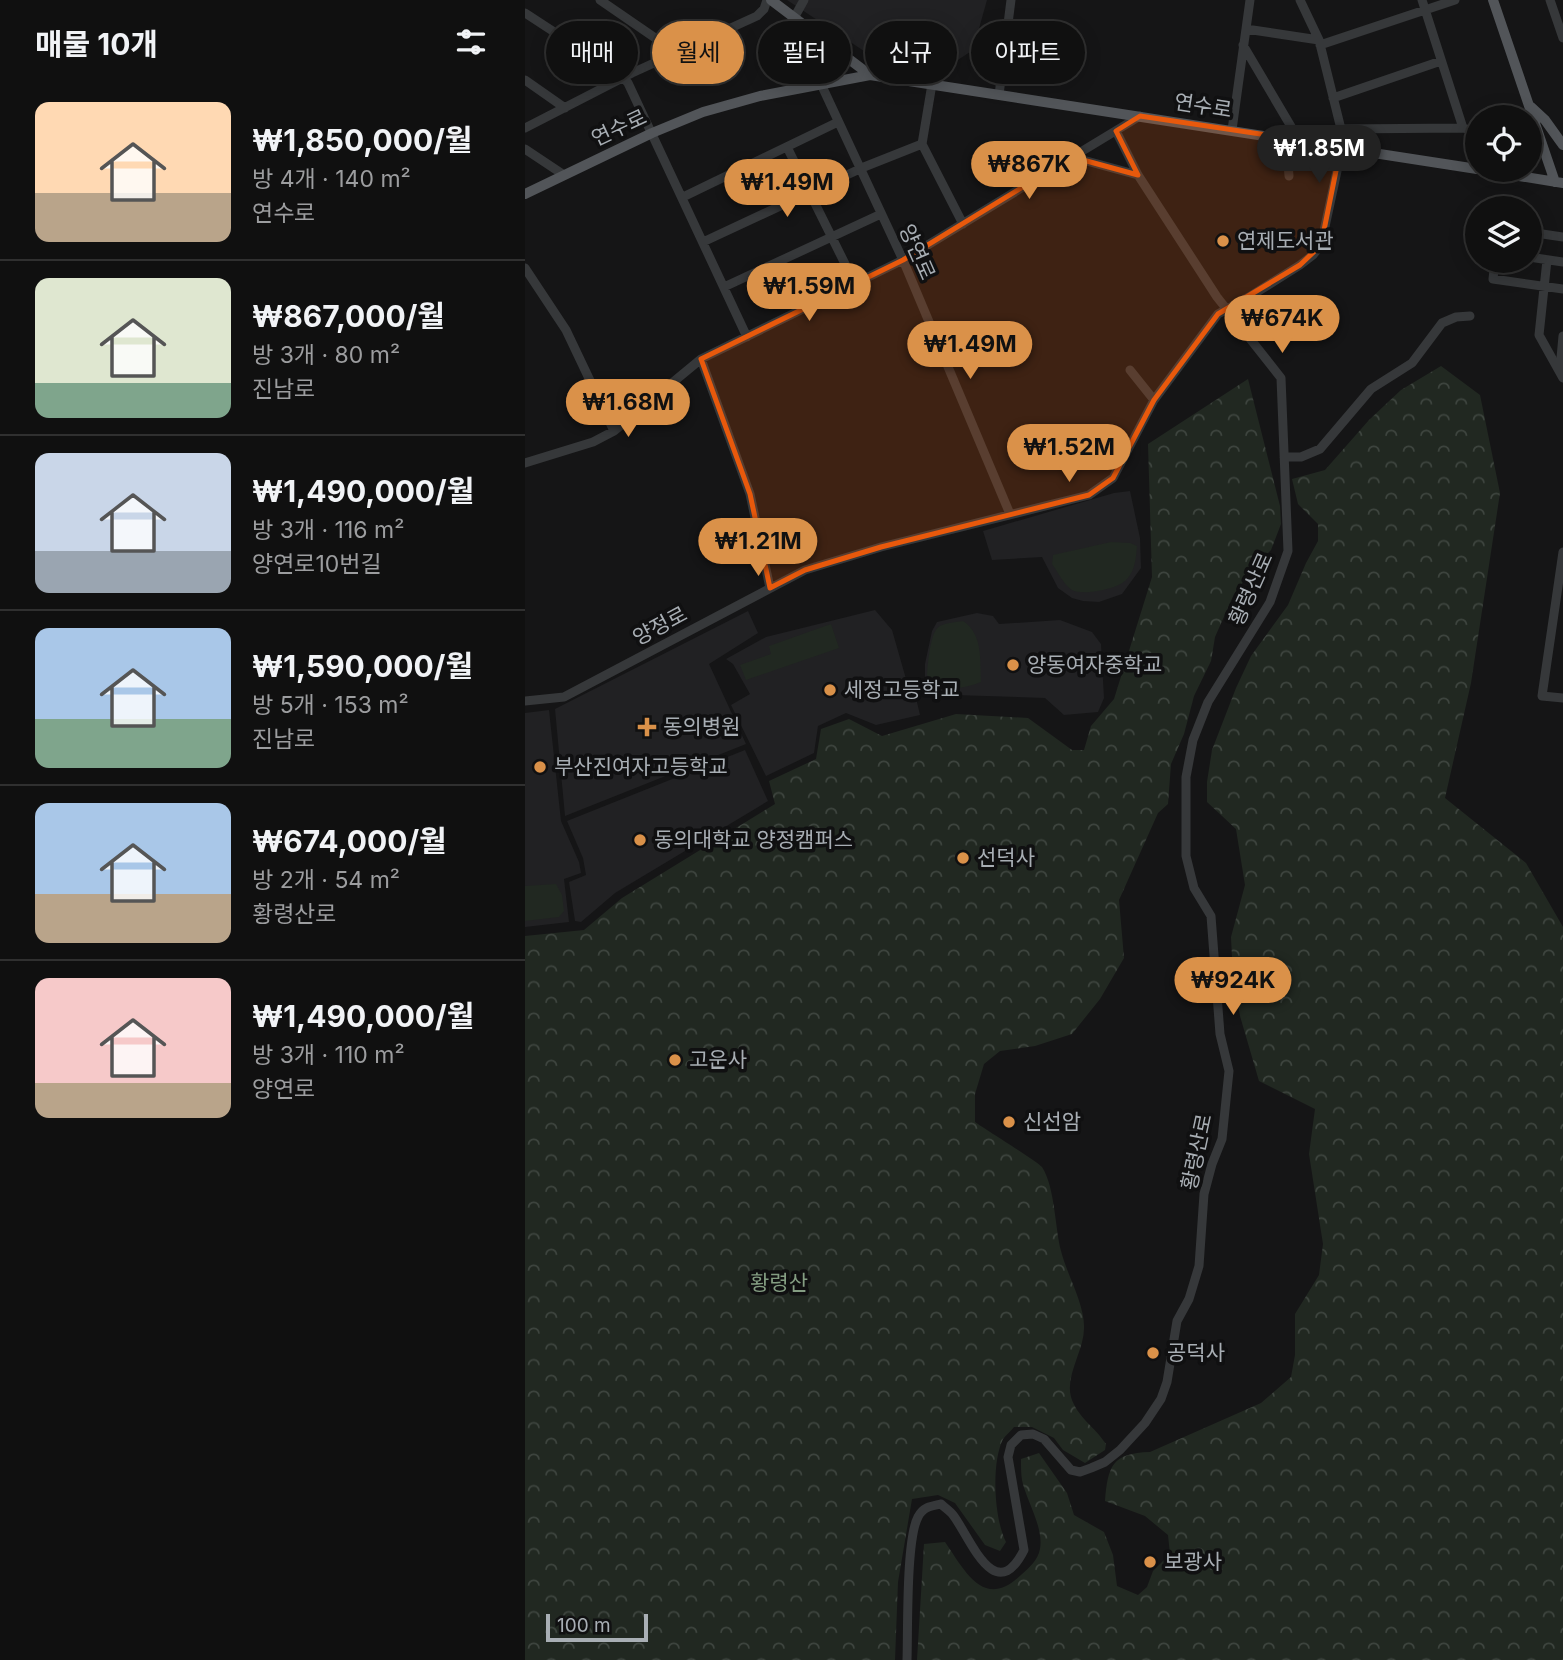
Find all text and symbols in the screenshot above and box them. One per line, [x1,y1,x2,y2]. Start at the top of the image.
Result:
chip: 매매 [546,21,638,84]
chip: 월세 [652,21,744,84]
chip: 필터 [758,21,851,84]
chip: 신규 [865,21,957,84]
chip: 아파트 [971,21,1085,84]
icon: filters [452,23,490,61]
text: 매물 10개 [35,26,158,62]
street label: 연수로 [1172,89,1234,122]
street label: 연수로 [587,104,650,151]
map controls [1465,105,1542,273]
button: locate [1465,105,1542,182]
text: ₩1,850,000/월 [252,122,472,158]
pin: ₩1.85M [1262,125,1376,185]
icon: home [91,130,175,214]
text: ₩1.85M [1273,134,1365,162]
pin: ₩867K [980,142,1078,201]
text: ₩867K [987,150,1071,178]
pin: ₩1.49M [730,160,844,219]
text: 방 4개 · 140 m² [252,165,411,193]
text: ₩1.49M [740,168,834,196]
button: layers [1465,196,1542,273]
text: 연수로 [252,199,315,227]
street label: 양연로 [894,220,941,283]
place label: 연제도서관 [1237,228,1334,253]
marker: 연제도서관 [1215,233,1231,249]
pin: ₩1.59M [752,264,866,323]
text: ₩1.59M [763,272,855,300]
pin: ₩674K [1233,296,1331,355]
text: ₩867,000/월 [252,298,445,334]
text: ₩674K [1241,304,1323,332]
icon: home [91,306,175,390]
pin: ₩1.49M [913,322,1027,381]
text: ₩1.49M [923,330,1017,358]
text: 방 3개 · 80 m² [252,341,400,369]
text: 진남로 [252,375,315,403]
pin: ₩1.68M [571,380,685,439]
text: ₩1.68M [582,388,674,416]
pin: ₩1.52M [1012,424,1126,484]
text: ₩1.52M [1023,433,1115,461]
text: ₩1,490,000/월 [252,473,474,509]
icon: home [91,481,175,565]
text: 방 3개 · 116 m² [252,516,404,544]
pin: ₩1.21M [701,518,815,578]
text: ₩1.21M [714,527,802,555]
street label: 황령산로 [1223,548,1278,629]
text: 양연로10번길 [252,550,382,578]
street label: 양정로 [628,601,691,650]
text: ₩1,590,000/월 [252,648,473,684]
place label: 양동여자중학교 [1027,652,1162,677]
icon: home [91,656,175,740]
marker: 양동여자중학교 [1005,657,1021,673]
place label: 세정고등학교 [844,677,960,702]
marker: 세정고등학교 [822,682,838,698]
text: 방 5개 · 153 m² [252,691,409,719]
place label: 동의병원 [663,714,740,739]
marker: 동의병원 [637,717,657,737]
text: 진남로 [252,725,315,753]
place label: 부산진여자고등학교 [554,754,728,779]
marker: 부산진여자고등학교 [532,759,548,775]
text: ₩674,000/월 [252,823,447,859]
place label: 동의대학교 양정캠퍼스 [654,827,853,852]
icon: home [91,831,175,915]
marker: 동의대학교 양정캠퍼스 [632,832,648,848]
place label: 선덕사 [977,845,1035,870]
marker: 선덕사 [955,850,971,866]
text: 방 2개 · 54 m² [252,866,400,894]
text: 황령산로 [252,900,337,928]
pin: ₩924K [1184,958,1282,1017]
text: ₩924K [1190,966,1276,994]
text: ₩1,490,000/월 [252,998,474,1034]
icon: home [91,1006,175,1090]
text: 방 3개 · 110 m² [252,1041,405,1069]
place label: 고운사 [689,1047,747,1072]
marker: 고운사 [667,1052,683,1068]
text: 양연로 [252,1075,315,1103]
place label: 신선암 [1023,1109,1081,1134]
street label: 황령산로 [1176,1112,1217,1192]
marker: 신선암 [1001,1114,1017,1130]
park label: 황령산 [750,1270,808,1295]
place label: 공덕사 [1167,1340,1225,1365]
marker: 공덕사 [1145,1345,1161,1361]
place label: 보광사 [1164,1549,1222,1574]
marker: 보광사 [1142,1554,1158,1570]
scale bar [546,1611,647,1643]
text: 100 m [557,1614,611,1637]

